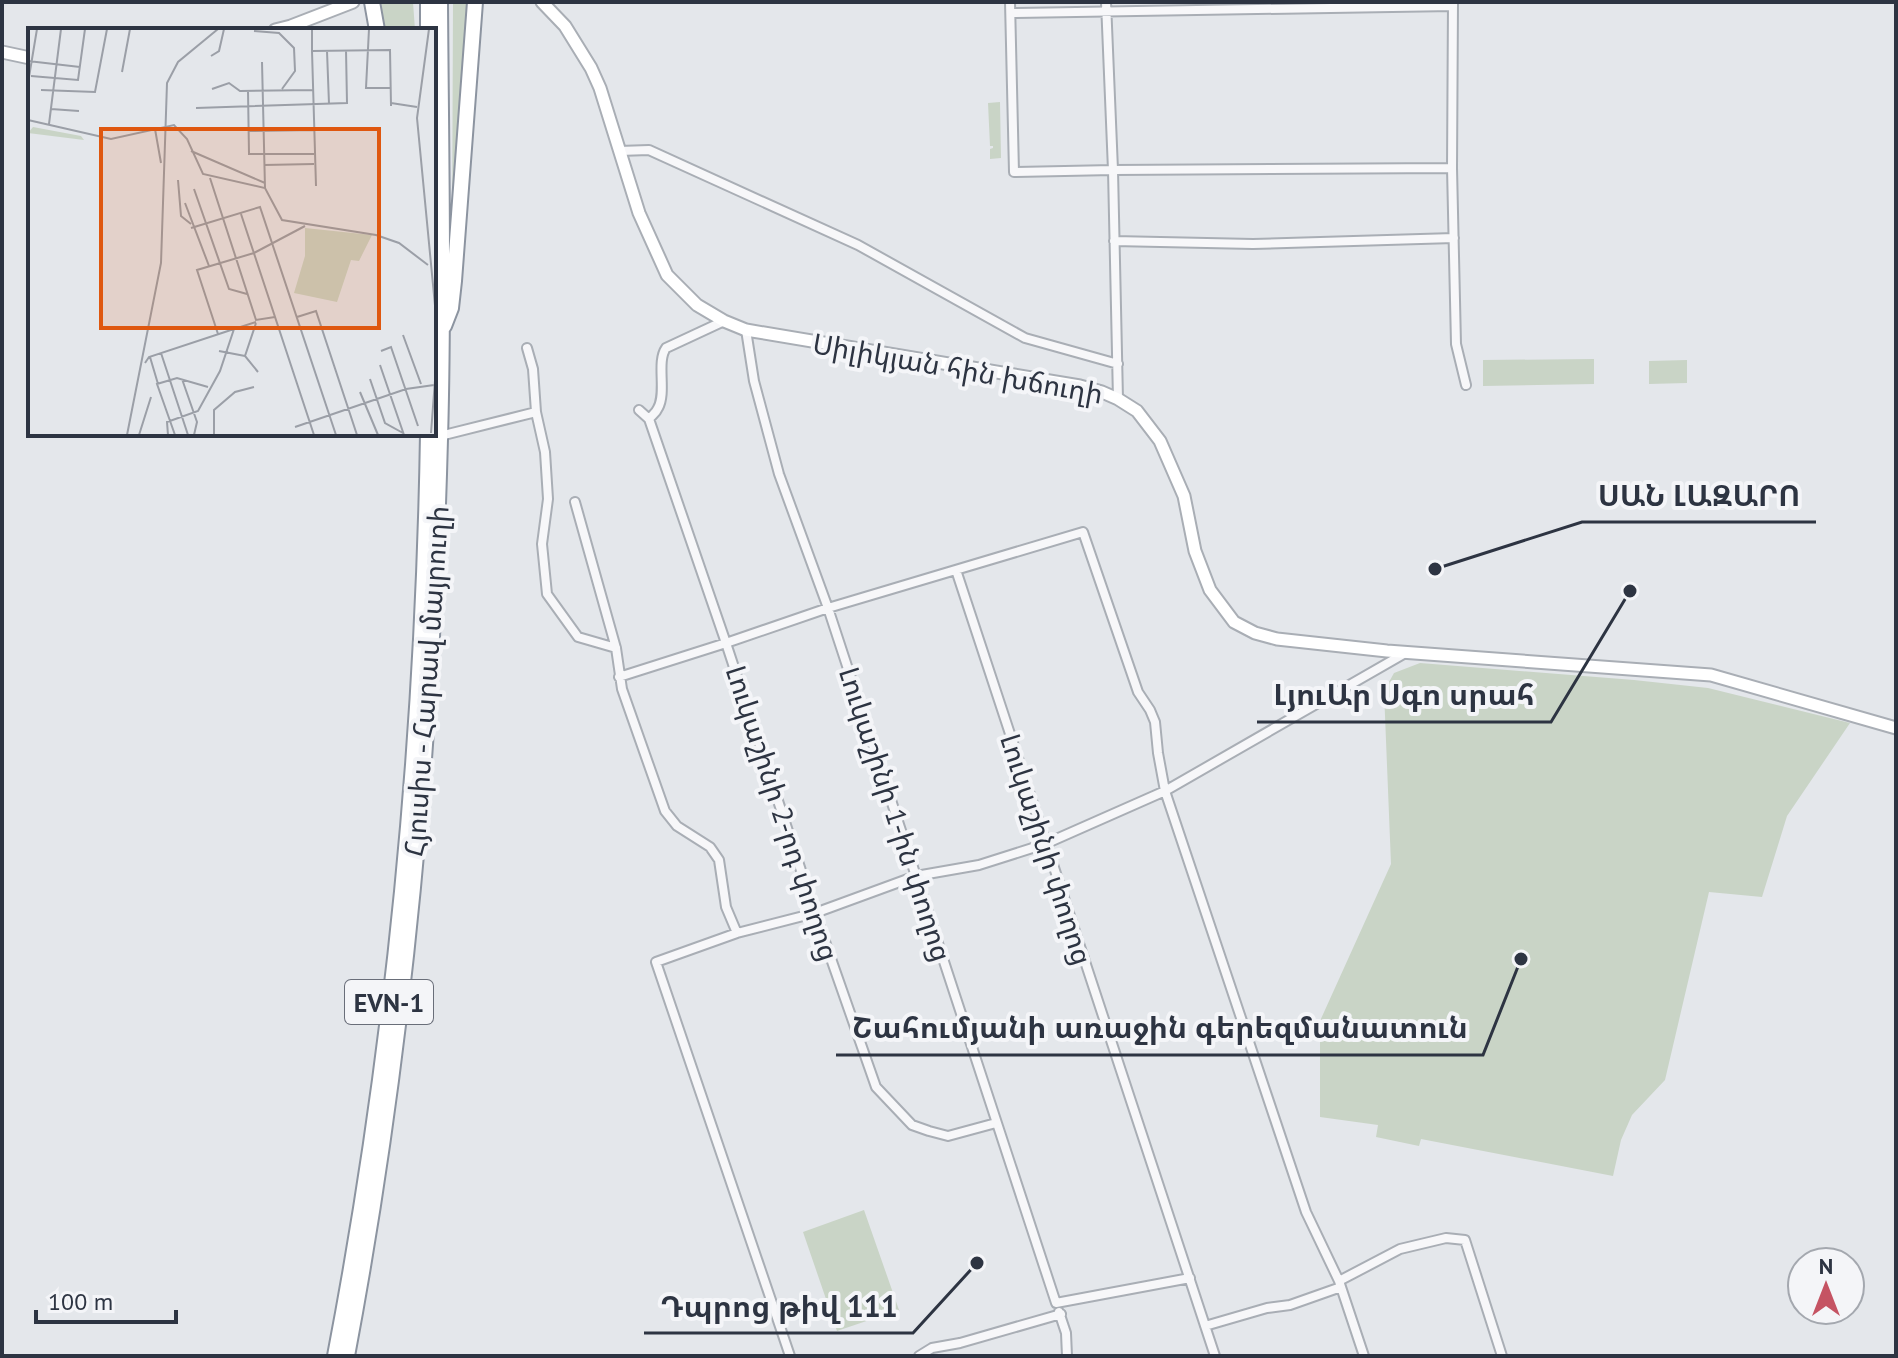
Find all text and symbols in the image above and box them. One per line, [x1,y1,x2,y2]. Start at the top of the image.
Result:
inset map [28,28,436,436]
street label: Սիլիկյան հին խճուղի [810,324,1106,412]
callout: ՍԱՆ ԼԱԶԱՐՈ [1582,468,1816,522]
text: ՍԱՆ ԼԱԶԱՐՈ [1598,475,1800,514]
street label: Հյուսիս - Հարավ մայրուղի [395,504,457,858]
street label: Լուկաշինի 2-րդ փողոց [718,661,848,965]
street label: Լուկաշինի 1-ին փողոց [831,662,961,966]
callout: ԼյուԱր Սգո սրահ [1257,668,1551,722]
text: ԼյուԱր Սգո սրահ [1273,674,1535,713]
street label: Լուկաշինի փողոց [992,729,1102,969]
road number: EVN-1 [345,980,433,1024]
callout: Շահումյանի առաջին գերեզմանատուն [836,1001,1483,1055]
text: Շահումյանի առաջին գերեզմանատուն [852,1007,1468,1046]
north arrow [1786,1246,1866,1326]
text: N [1819,1252,1833,1280]
scale bar [36,1274,176,1324]
callout: Դպրոց թիվ 111 [644,1279,913,1333]
text: 100 m [48,1286,113,1317]
text: Դպրոց թիվ 111 [660,1286,898,1325]

